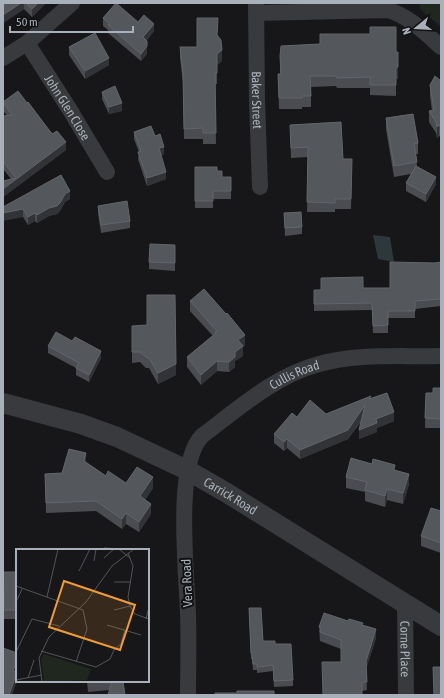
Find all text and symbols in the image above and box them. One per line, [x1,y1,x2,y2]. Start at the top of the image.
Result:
scale bar [10,8,133,34]
north arrow [396,8,436,48]
text: 50 m [16,15,38,29]
text: N [400,26,413,36]
street label: John Glen Close [42,71,94,143]
street label: Baker Street [249,71,265,129]
street label: Cullis Road [266,357,321,392]
street label: Carrick Road [201,474,260,517]
inset map [16,549,149,682]
street label: Vera Road [179,559,195,607]
street label: Corne Place [398,621,413,677]

